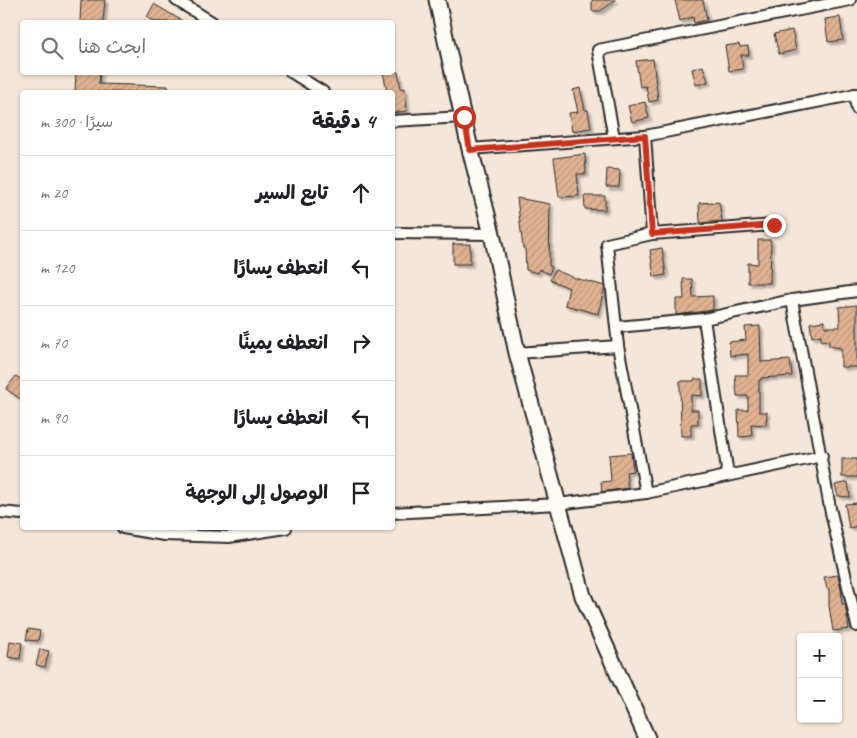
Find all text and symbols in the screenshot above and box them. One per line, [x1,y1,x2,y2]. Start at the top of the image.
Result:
search box [20,20,395,75]
icon: search [38,34,66,62]
text: ابحث هنا [78,35,146,59]
route start [453,106,476,129]
text: 4 دقيقة [312,108,375,134]
text: سيرًا · 300 m [40,112,113,132]
icon: ahead [347,179,375,207]
text: تابع السير [256,181,328,205]
text: 20 m [40,183,67,203]
route end [763,214,786,237]
icon: left [347,254,375,282]
text: انعطف يسارًا [234,256,328,280]
text: 120 m [40,258,74,278]
icon: right [347,329,375,357]
text: انعطف يمينًا [239,331,328,355]
text: 70 m [40,333,67,353]
icon: left [347,404,375,432]
text: انعطف يسارًا [234,406,328,430]
text: 90 m [40,408,67,428]
icon: arrive [347,479,375,507]
text: الوصول إلى الوجهة [185,481,328,505]
map controls [797,633,842,723]
button: + [797,633,842,678]
button: − [797,678,842,723]

